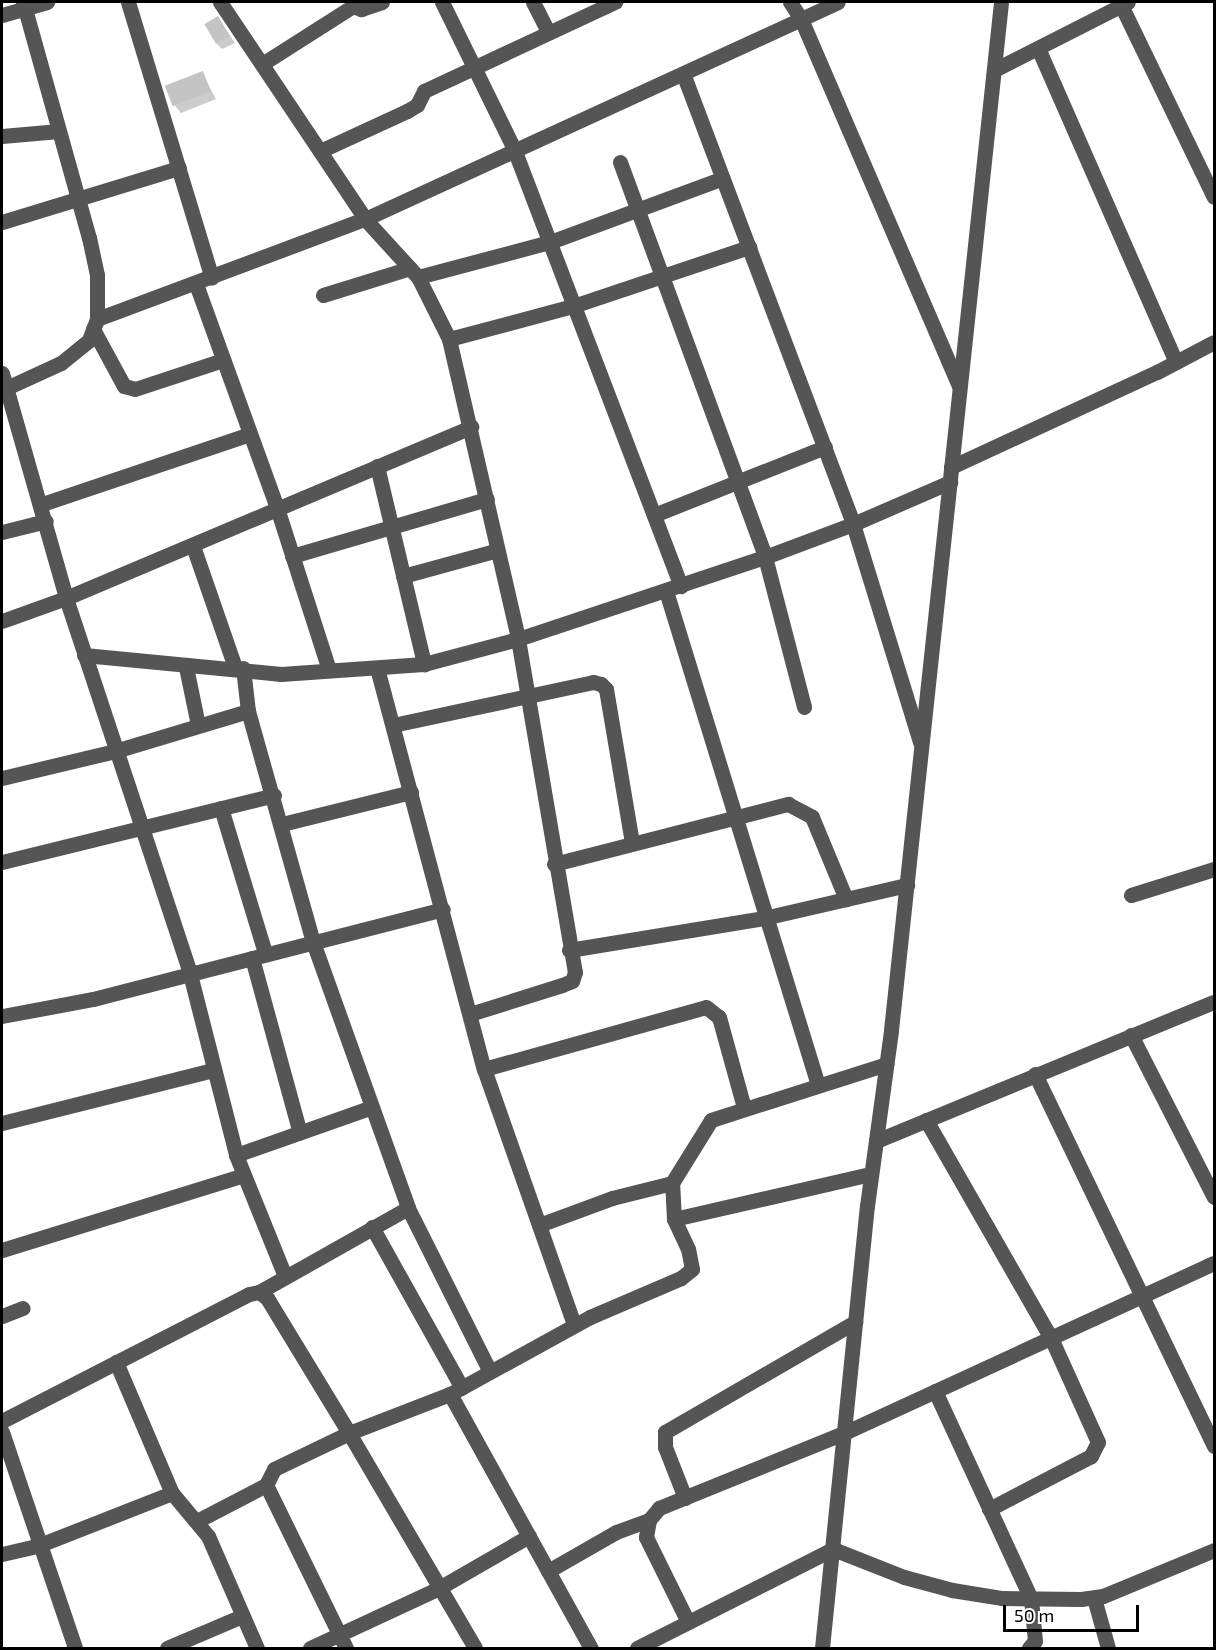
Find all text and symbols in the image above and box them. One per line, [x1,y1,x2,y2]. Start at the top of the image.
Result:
scale bar [1006,1593,1142,1631]
text: 50 m [1014,1604,1054,1626]

